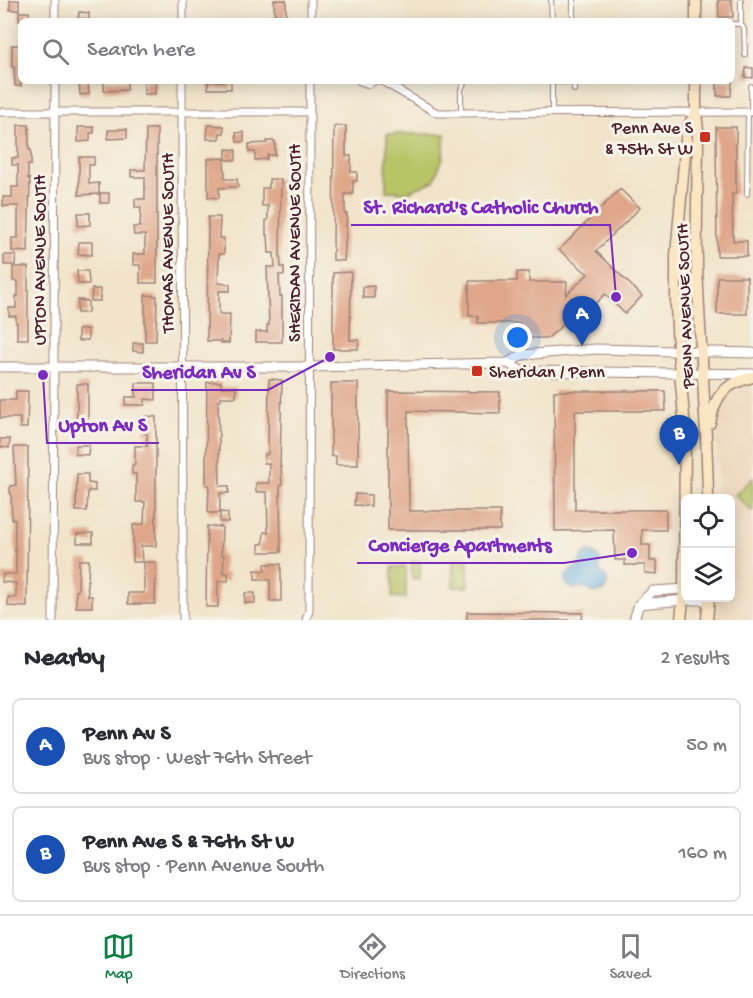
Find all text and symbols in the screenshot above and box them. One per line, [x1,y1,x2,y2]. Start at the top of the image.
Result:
search box [18,18,735,84]
icon: search [39,35,72,68]
text: Search here [87,38,195,64]
place label: Penn Ave S & 75th St W [605,119,694,161]
marker: Penn Ave S & 75th St W [698,130,712,144]
street label: SHERIDAN AVENUE SOUTH [286,143,307,342]
street label: THOMAS AVENUE SOUTH [159,152,180,334]
street label: UPTON AVENUE SOUTH [31,174,52,345]
callout: St. Richard's Catholic Church [351,187,610,225]
text: St. Richard's Catholic Church [364,198,599,221]
street label: PENN AVENUE SOUTH [673,222,700,390]
pin: A [562,296,602,346]
your location [503,323,532,352]
callout: Sheridan Av S [131,352,268,390]
text: Sheridan Av S [142,363,256,386]
place label: Sheridan / Penn [489,363,605,384]
marker: Sheridan / Penn [470,364,484,378]
callout: Upton Av S [47,405,159,443]
text: Upton Av S [59,416,148,439]
pin: B [660,416,698,465]
map controls [681,494,735,602]
button: locate [681,494,735,548]
callout: Concierge Apartments [357,525,564,563]
text: Concierge Apartments [367,536,553,559]
button: layers [681,548,735,602]
text: Nearby [24,644,105,675]
text: 2 results [660,648,729,671]
text: Penn Av S [83,722,171,748]
text: A [40,735,51,758]
text: 50 m [686,735,727,758]
text: Bus stop · West 76th Street [83,748,311,771]
text: Penn Ave S & 76th St W [83,830,294,856]
text: B [40,843,51,866]
text: 160 m [678,843,727,866]
text: Bus stop · Penn Avenue South [83,856,324,879]
tab: Map [102,930,135,985]
tab: Directions [340,930,405,985]
tab: Saved [610,930,651,985]

